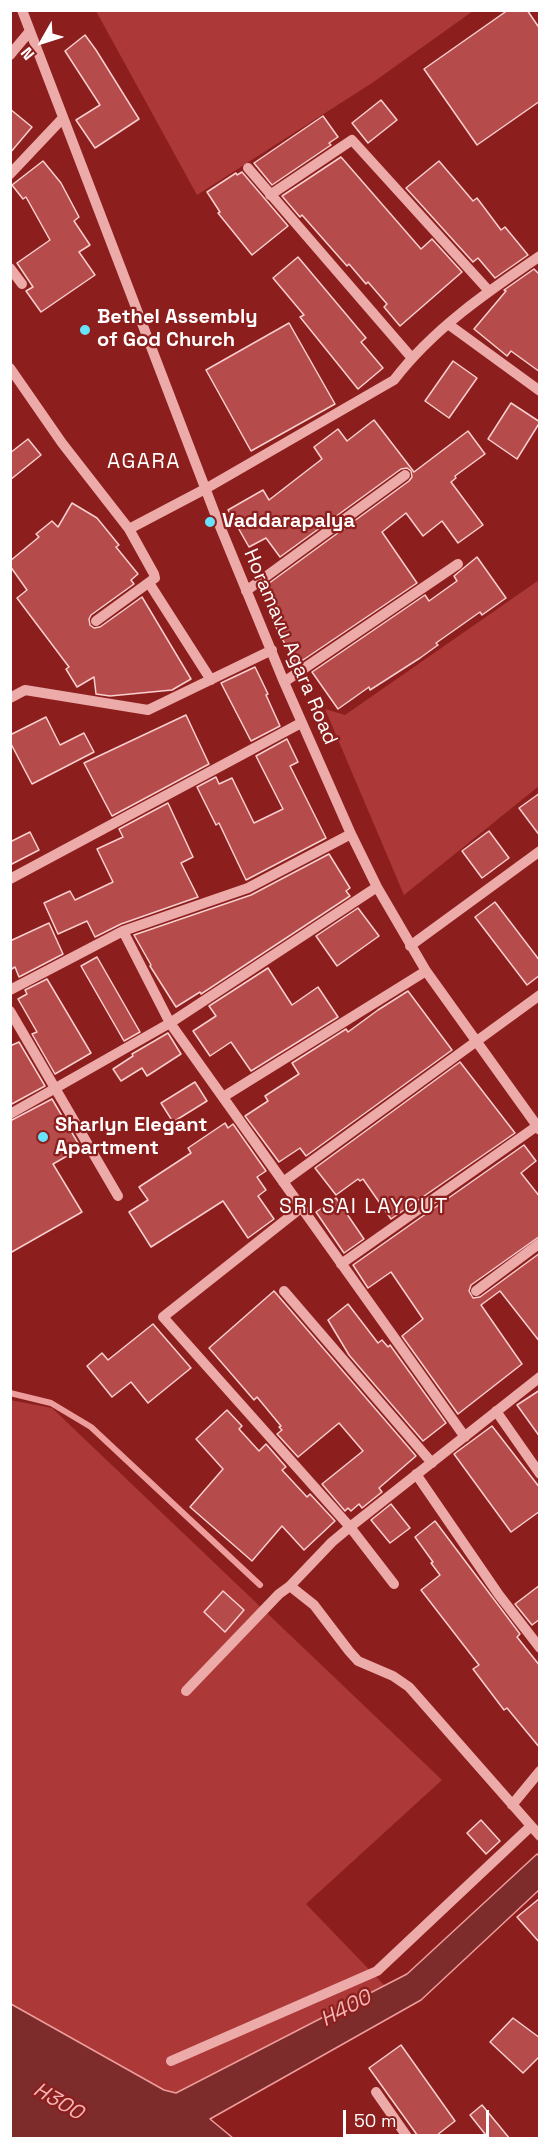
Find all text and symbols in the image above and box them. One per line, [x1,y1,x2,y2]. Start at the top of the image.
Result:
north arrow [12,12,72,72]
text: N [16,43,39,64]
place label: Bethel Assembly of God Church [97,306,258,353]
marker: Bethel Assembly of God Church [78,323,92,337]
district label: AGARA [107,449,181,475]
place label: Vaddarapalya [222,510,355,534]
marker: Vaddarapalya [203,515,217,529]
street label: Horamavu Agara Road [238,545,342,749]
place label: Sharlyn Elegant Apartment [55,1114,207,1161]
marker: Sharlyn Elegant Apartment [36,1130,50,1144]
district label: SRI SAI LAYOUT [279,1194,449,1220]
water label: H400 [316,1985,376,2033]
water label: H300 [29,2078,87,2126]
scale bar [346,2098,492,2136]
text: 50 m [354,2109,396,2132]

